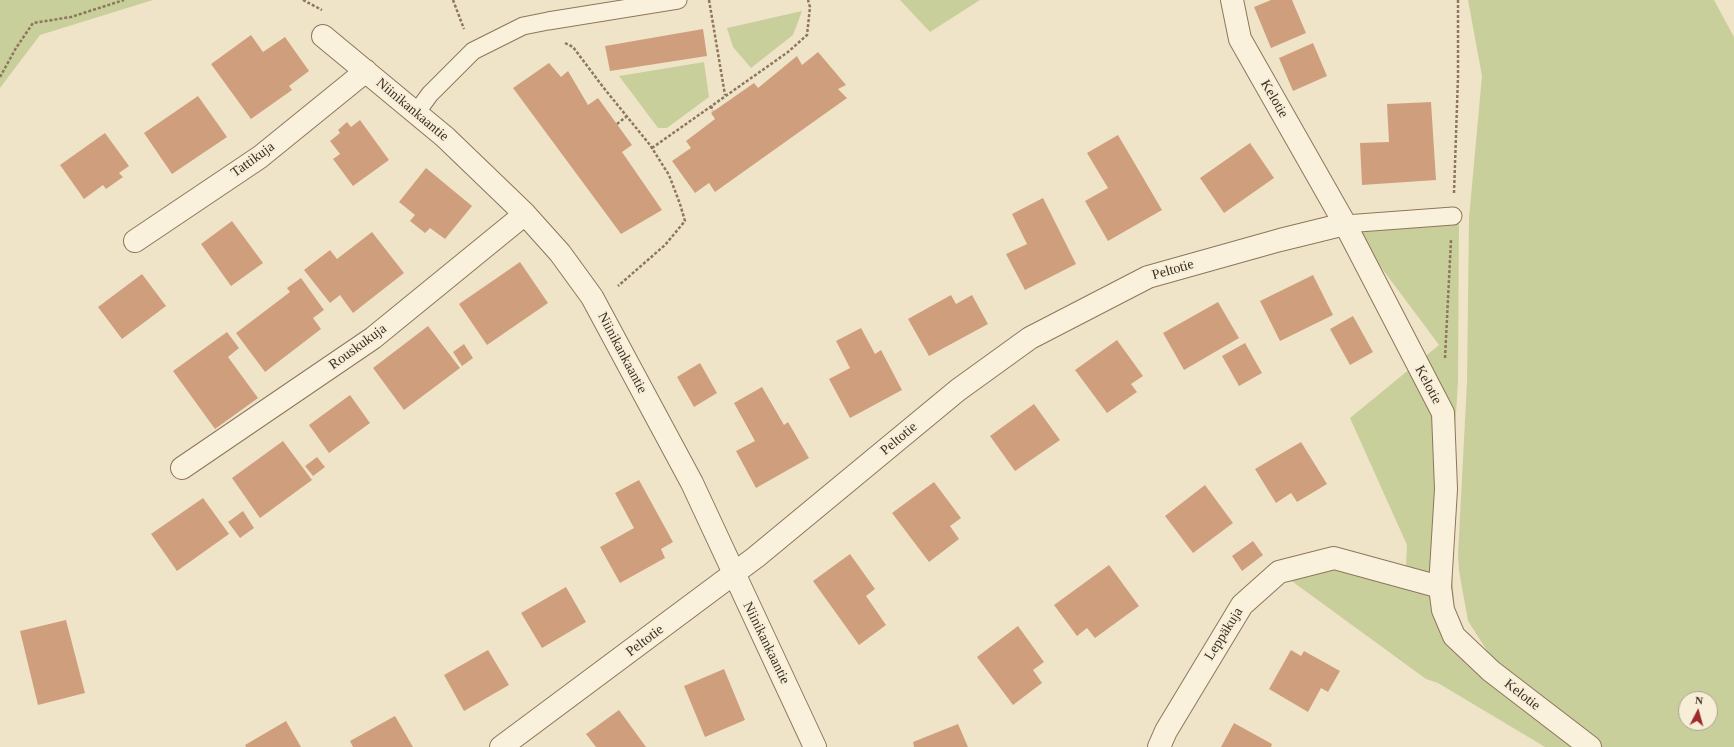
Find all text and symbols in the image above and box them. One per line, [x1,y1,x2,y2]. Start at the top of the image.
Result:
street label: Niinikankaantie [372,75,452,145]
street label: Kelotie [1256,77,1292,121]
street label: Tattikuja [228,139,278,181]
street label: Peltotie [1150,256,1196,284]
street label: Niinikankaantie [594,310,650,396]
street label: Rouskukuja [326,321,390,373]
street label: Kelotie [1411,363,1445,407]
street label: Peltotie [877,419,921,459]
street label: Niinikankaantie [739,599,793,687]
street label: Leppäkuja [1201,604,1247,664]
street label: Peltotie [623,621,667,661]
street label: Kelotie [1501,676,1543,714]
north arrow [1678,691,1718,731]
text: N [1695,694,1704,706]

